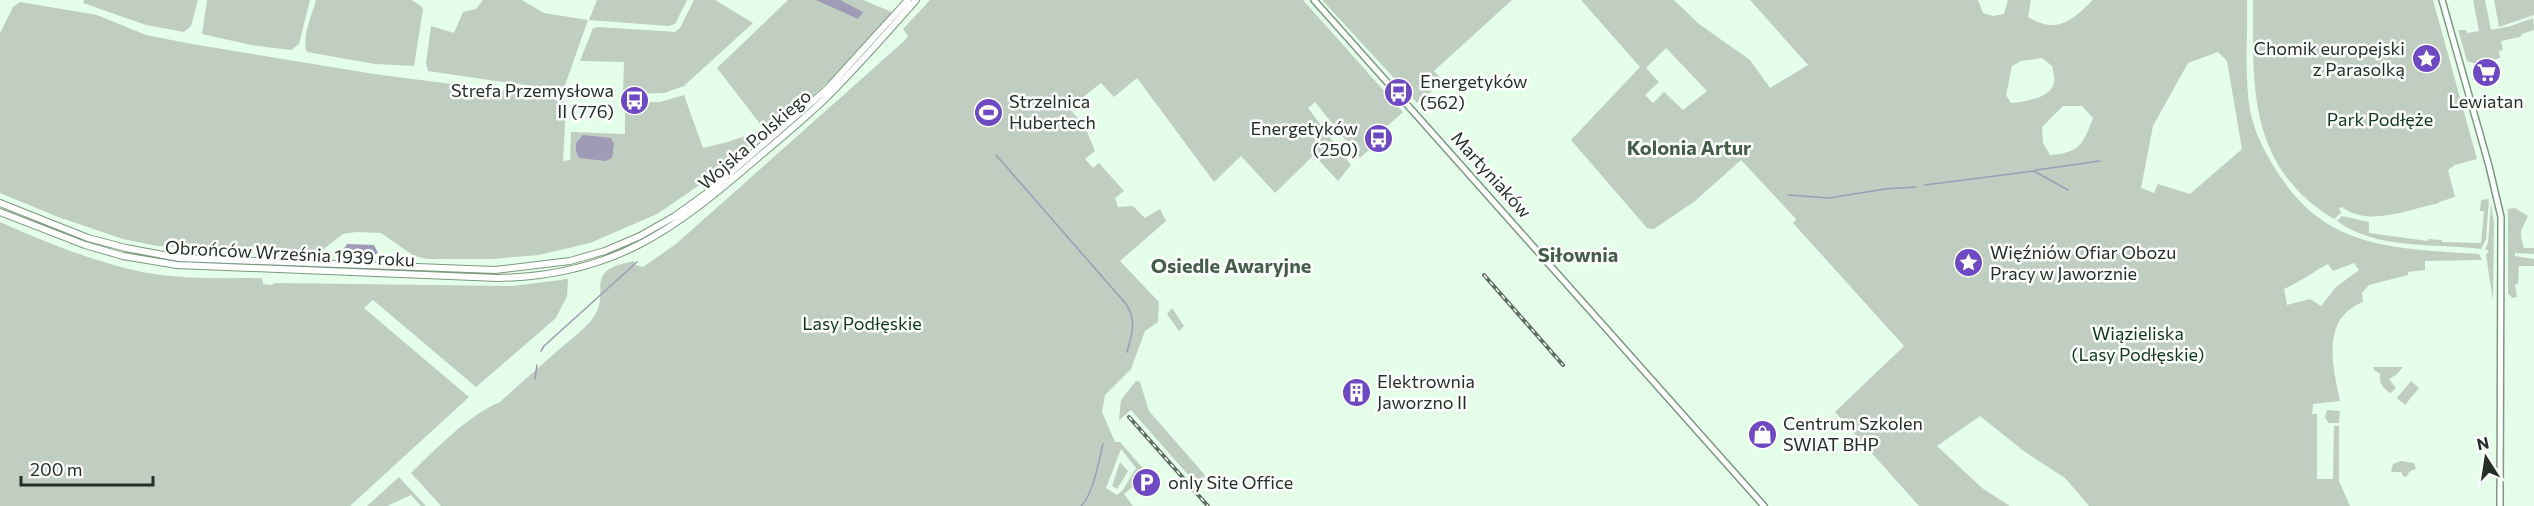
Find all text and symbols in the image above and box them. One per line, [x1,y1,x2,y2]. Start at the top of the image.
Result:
place label: Chomik europejski z Parasolką [2254,37,2405,80]
place icon: Chomik europejski z Parasolką [2410,43,2442,75]
supermarket icon: Lewiatan [2470,57,2502,89]
place label: Energetyków (562) [1420,70,1528,113]
bus stop icon: Energetyków (562) [1383,76,1415,108]
place label: Strefa Przemysłowa II (776) [451,79,614,122]
street label: Wojska Polskiego [694,84,815,194]
bus stop icon: Strefa Przemysłowa II (776) [619,85,651,117]
place label: Strzelnica Hubertech [1009,90,1096,133]
place label: Lewiatan [2448,90,2524,112]
sports icon: Strzelnica Hubertech [972,96,1004,128]
park label: Park Podłęże [2327,108,2433,130]
place label: Energetyków (250) [1250,117,1358,160]
bus stop icon: Energetyków (250) [1363,123,1395,155]
street label: Martyniaków [1447,127,1536,222]
district label: Kolonia Artur [1627,135,1751,159]
street label: Obrońców Września 1939 roku [165,235,416,271]
place label: Więźniów Ofiar Obozu Pracy w Jaworznie [1990,241,2176,284]
district label: Siłownia [1538,242,1618,266]
place icon: Więźniów Ofiar Obozu Pracy w Jaworznie [1953,247,1985,279]
district label: Osiedle Awaryjne [1151,253,1311,277]
park label: Lasy Podłęskie [802,312,922,334]
park label: Wiązieliska (Lasy Podłęskie) [2072,322,2204,365]
place label: Elektrownia Jaworzno II [1377,370,1475,413]
building icon: Elektrownia Jaworzno II [1340,376,1372,408]
place label: Centrum Szkolen SWIAT BHP [1783,412,1923,455]
shop icon: Centrum Szkolen SWIAT BHP [1746,418,1778,450]
north arrow [2456,428,2516,488]
text: N [2475,432,2491,453]
scale bar [21,449,153,487]
text: 200 m [30,458,83,480]
parking icon: only Site Office [1131,467,1163,499]
place label: only Site Office [1168,471,1293,493]

